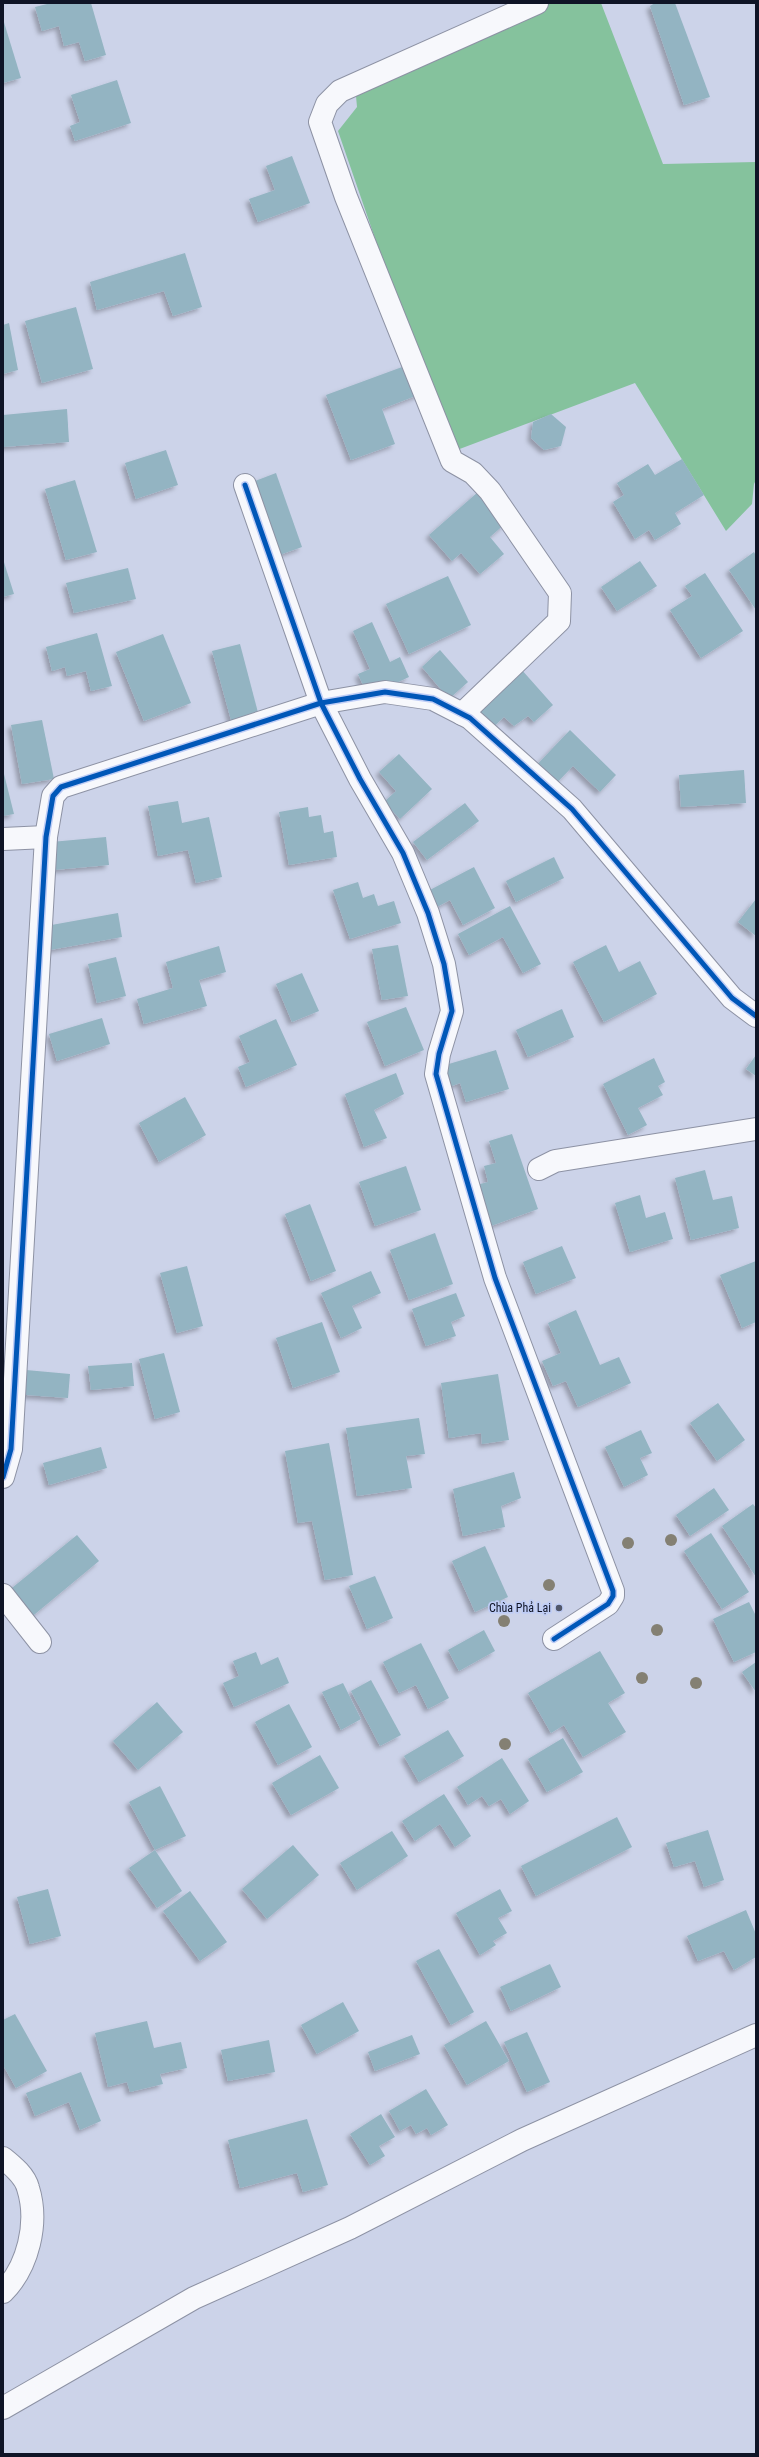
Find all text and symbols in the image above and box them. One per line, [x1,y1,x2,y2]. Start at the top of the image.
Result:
place label: Chùa Phả Lại [489,1601,551,1615]
marker: Chùa Phả Lại [554,1603,564,1613]

